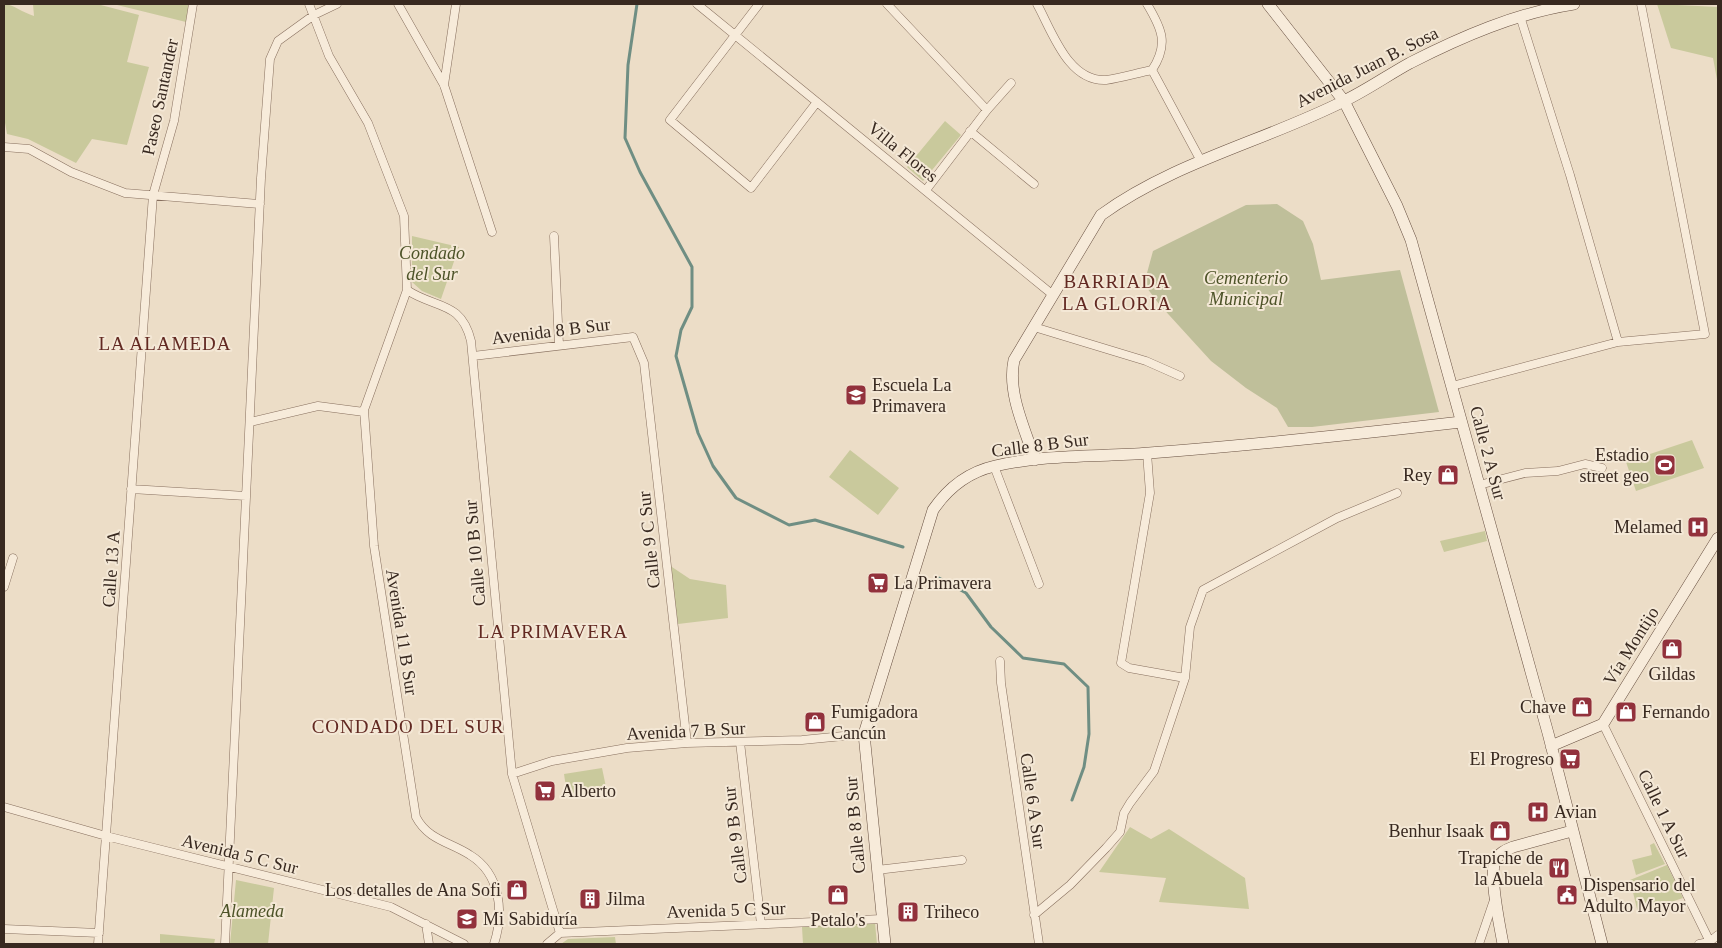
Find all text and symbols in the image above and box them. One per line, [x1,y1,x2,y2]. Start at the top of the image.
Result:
street label: Avenida Juan B. Sosa [1293,23,1441,111]
street label: Paseo Santander [138,37,182,157]
street label: Villa Flores [864,118,942,186]
park label: Condado del Sur [399,243,465,284]
park label: Cementerio Municipal [1204,268,1288,309]
district label: BARRIADA LA GLORIA [1062,271,1172,314]
street label: Avenida 8 B Sur [491,314,611,348]
district label: LA ALAMEDA [99,333,231,354]
place label: Escuela La Primavera [872,375,951,416]
school or university icon: Escuela La Primavera [844,383,868,407]
street label: Calle 2 A Sur [1466,404,1510,502]
street label: Calle 8 B Sur [990,429,1090,461]
place label: Estadio street geo [1580,445,1649,486]
sports icon: Estadio street geo [1653,453,1677,477]
shop icon: Rey [1436,463,1460,487]
place label: Rey [1403,465,1432,485]
street label: Calle 9 C Sur [634,490,664,590]
street label: Calle 10 B Sur [460,499,490,607]
hospital icon: Melamed [1686,515,1710,539]
place label: Melamed [1614,517,1682,537]
street label: Calle 13 A [98,530,124,608]
street label: Avenida 11 B Sur [382,567,422,697]
supermarket icon: La Primavera [866,571,890,595]
place label: La Primavera [894,573,991,593]
street label: Vía Montijo [1599,603,1663,689]
district label: LA PRIMAVERA [478,621,628,642]
shop icon: Gildas [1660,637,1684,661]
place label: Gildas [1649,664,1696,684]
shop icon: Chave [1570,695,1594,719]
place label: Chave [1520,697,1566,717]
shop icon: Fernando [1614,700,1638,724]
place label: Fumigadora Cancún [831,702,918,743]
place label: Fernando [1642,702,1710,722]
shop icon: Fumigadora Cancún [803,710,827,734]
district label: CONDADO DEL SUR [312,716,504,737]
street label: Avenida 7 B Sur [626,718,746,744]
supermarket icon: El Progreso [1558,747,1582,771]
place label: El Progreso [1470,749,1554,769]
street label: Calle 6 A Sur [1016,752,1050,850]
street label: Calle 1 A Sur [1634,766,1694,862]
street label: Calle 8 B Sur [841,776,869,874]
supermarket icon: Alberto [533,779,557,803]
place label: Alberto [561,781,616,801]
street label: Calle 9 B Sur [719,785,751,885]
hospital icon: Avian [1526,800,1550,824]
place label: Avian [1554,802,1597,822]
shop icon: Benhur Isaak [1488,819,1512,843]
place label: Benhur Isaak [1389,821,1484,841]
street label: Avenida 5 C Sur [180,830,300,878]
place label: Trapiche de la Abuela [1458,848,1543,889]
restaurant icon: Trapiche de la Abuela [1547,856,1571,880]
place label: Dispensario del Adulto Mayor [1583,875,1695,916]
shop icon: Los detalles de Ana Sofi [505,878,529,902]
place label: Los detalles de Ana Sofi [325,880,501,900]
shop icon: Petalo's [826,883,850,907]
public building icon: Dispensario del Adulto Mayor [1555,883,1579,907]
building icon: Jilma [578,887,602,911]
place label: Jilma [606,889,645,909]
street label: Avenida 5 C Sur [666,898,786,922]
building icon: Triheco [896,900,920,924]
park label: Alameda [219,901,284,921]
place label: Triheco [924,902,979,922]
school or university icon: Mi Sabiduría [455,907,479,931]
place label: Mi Sabiduría [483,909,578,929]
place label: Petalo's [810,910,866,930]

